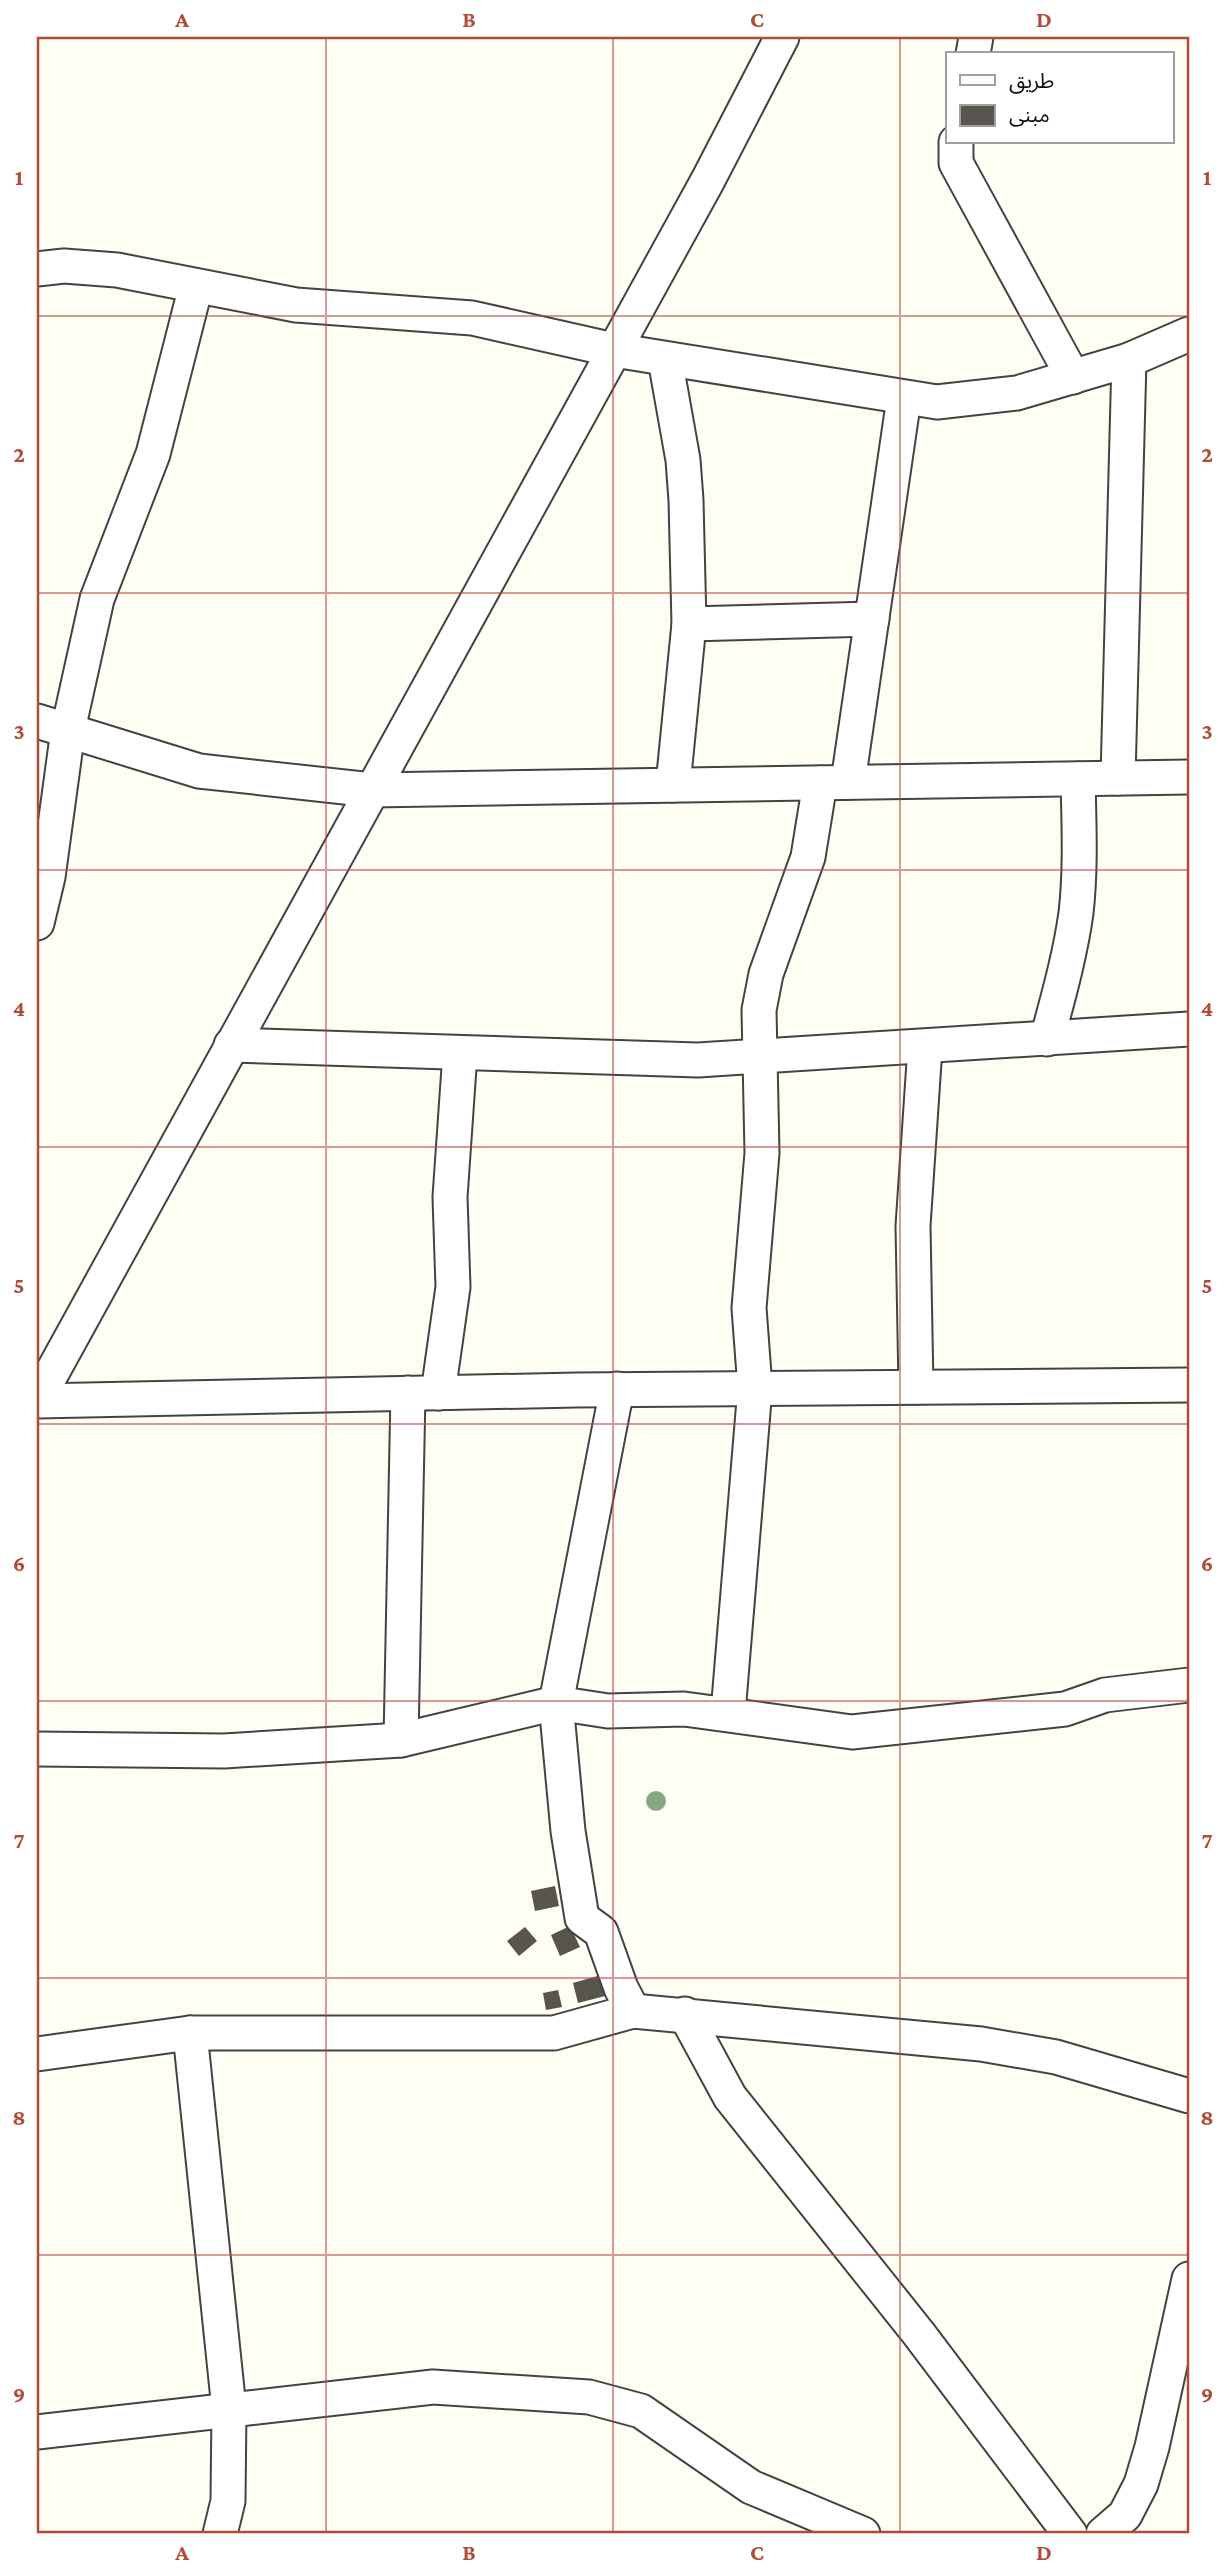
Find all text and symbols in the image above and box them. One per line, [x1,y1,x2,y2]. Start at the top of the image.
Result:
text: A [174,6,189,32]
text: B [462,6,476,32]
text: C [750,6,764,32]
text: D [1036,6,1052,32]
legend [946,52,1174,144]
text: طريق [1009,69,1054,94]
text: مبنى [1009,103,1050,127]
text: 1 [15,164,24,190]
text: 1 [1203,164,1212,190]
text: 2 [13,441,25,467]
text: 2 [1201,441,1213,467]
text: 3 [13,718,25,744]
text: 3 [1201,718,1213,744]
text: 4 [13,995,25,1021]
text: 4 [1201,995,1213,1021]
text: 5 [13,1272,25,1298]
text: 5 [1201,1272,1213,1298]
text: 6 [13,1550,25,1576]
text: 6 [1201,1550,1213,1576]
text: 7 [13,1827,25,1853]
text: 7 [1201,1827,1213,1853]
text: 8 [12,2104,26,2130]
text: 8 [1200,2104,1214,2130]
text: 9 [13,2381,25,2407]
text: 9 [1201,2381,1213,2407]
text: A [174,2539,189,2565]
text: B [462,2539,476,2565]
text: C [750,2539,764,2565]
text: D [1036,2539,1052,2565]

